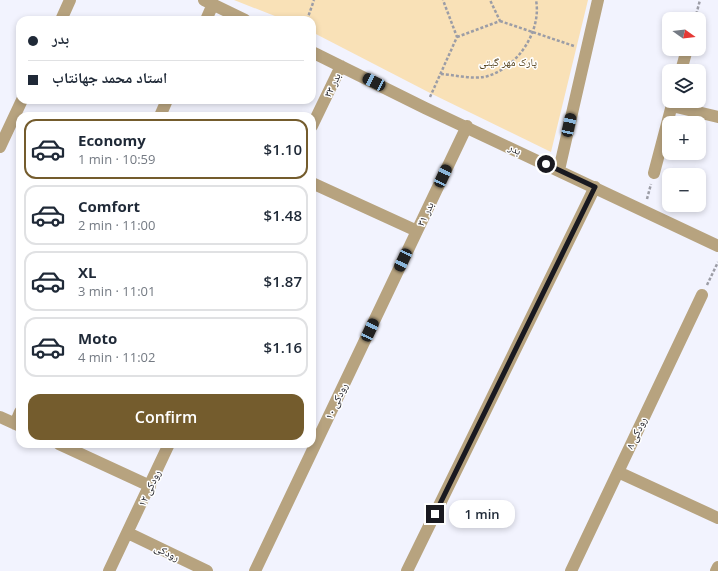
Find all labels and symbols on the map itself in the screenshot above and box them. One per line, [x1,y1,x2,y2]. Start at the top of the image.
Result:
north arrow [662,12,706,56]
park label: پارک مهر گیتی [479,54,537,69]
street label: بدر ۳۳ [319,70,344,99]
car [361,71,387,93]
car [561,112,577,138]
street label: بدر [505,139,524,158]
route start [537,155,555,173]
car [432,163,454,189]
street label: بدر ۳۱ [412,199,437,228]
car [392,247,414,273]
car [359,317,381,343]
street label: رودکی ۱۰ [321,380,351,422]
street label: رودکی ۸ [622,414,650,451]
street label: رودکی ۱۲ [134,467,164,509]
callout: 1 min [449,500,515,528]
route end [426,505,444,523]
street label: رودکی [152,539,182,564]

